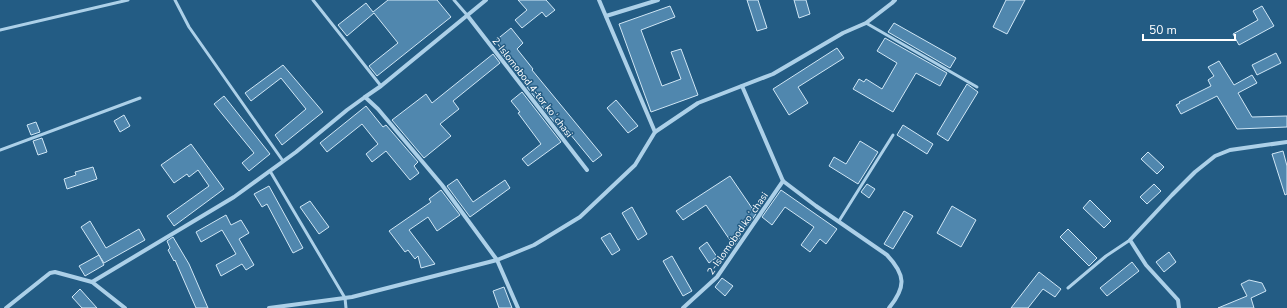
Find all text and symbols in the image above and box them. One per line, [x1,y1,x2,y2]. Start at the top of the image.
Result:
scale bar [1143,16,1235,42]
text: 50 m [1149,22,1177,38]
street label: 2-Islomobod 4-tor koʻchasi [489,35,576,141]
street label: 2-Islomobod koʻchasi [704,189,772,278]

